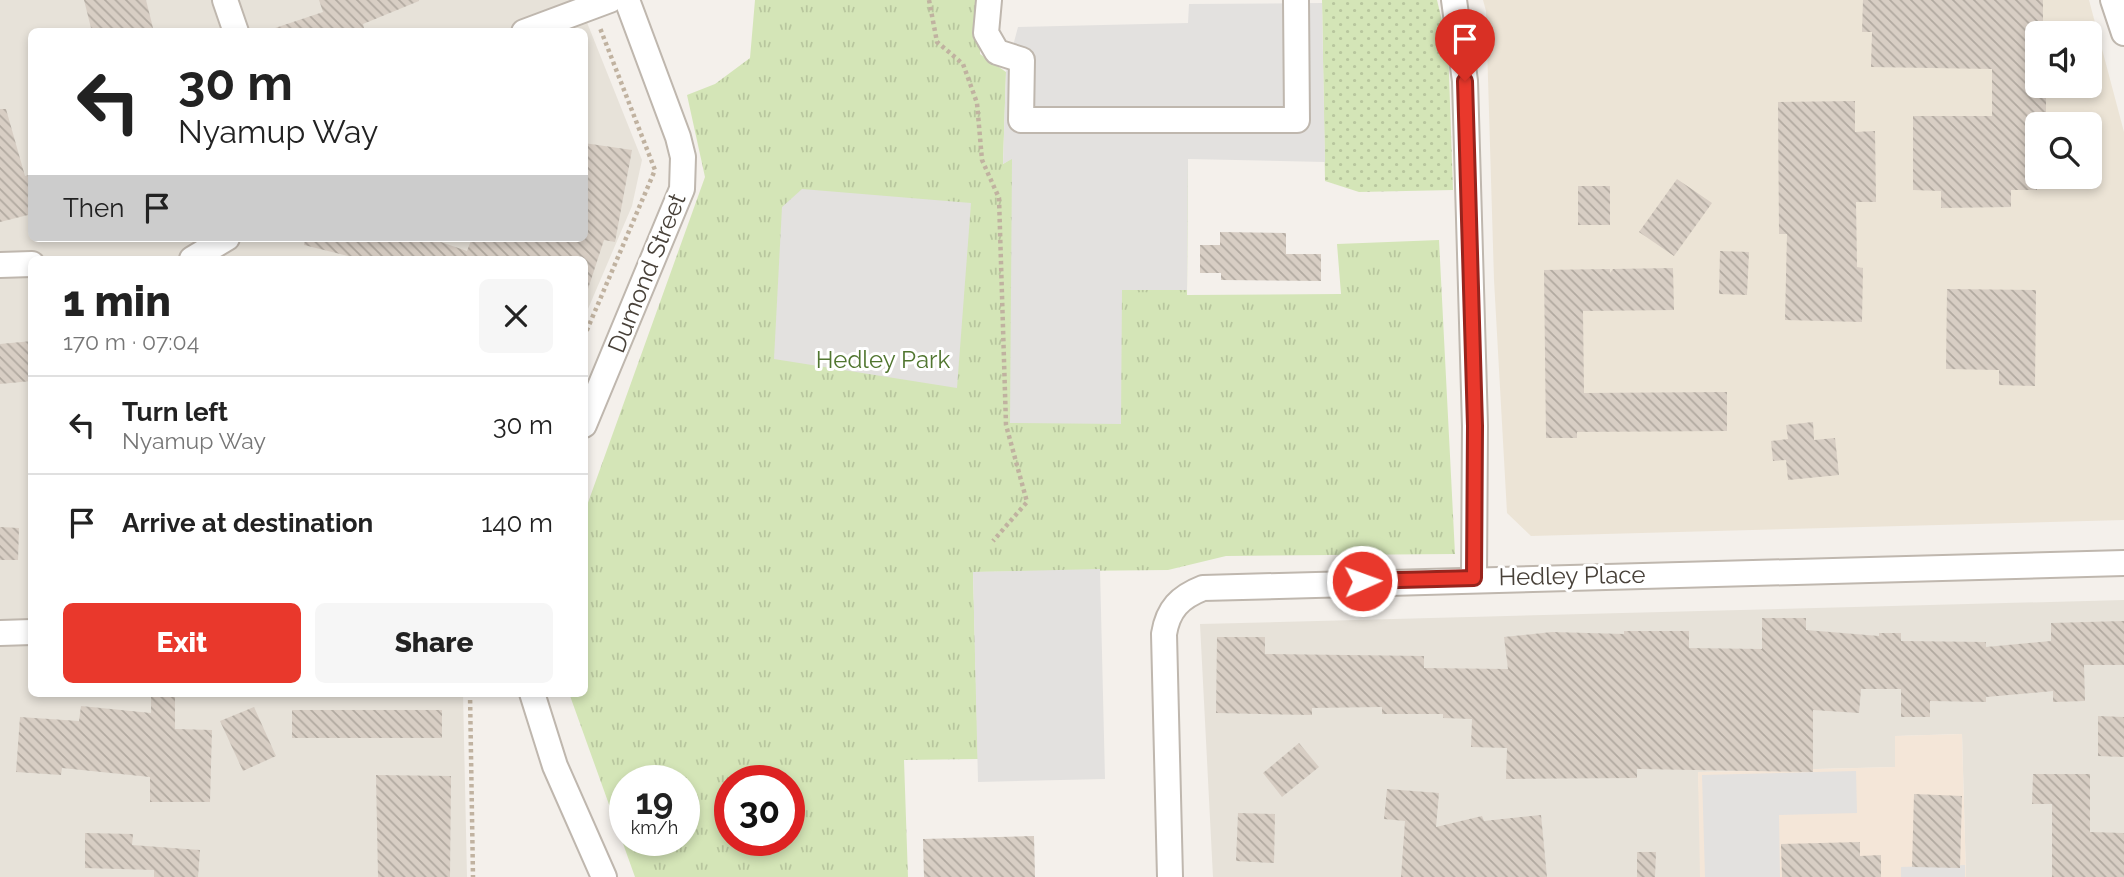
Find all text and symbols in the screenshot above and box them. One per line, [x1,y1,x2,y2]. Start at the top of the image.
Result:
pin [1435,9,1495,81]
icon: arrive [1446,20,1484,58]
map controls [2025,21,2102,189]
button: sound [2025,21,2102,98]
text: 30 m [178,54,293,111]
icon: left [63,56,154,147]
button: search [2025,112,2102,189]
text: Nyamup Way [178,113,378,150]
icon: arrive [138,189,176,227]
street label: Dumond Street [601,189,692,357]
text: Then [63,193,124,223]
text: 1 min [63,277,171,326]
button: close [479,279,553,353]
text: 170 m · 07:04 [63,328,199,355]
park label: Hedley Park [816,345,950,374]
text: Turn left [122,397,228,427]
icon: left [63,406,101,444]
text: 30 m [493,410,553,440]
text: Nyamup Way [122,427,266,454]
icon: arrive [63,504,101,542]
text: Arrive at destination [122,508,373,538]
text: 140 m [481,508,553,538]
position arrow [1325,544,1399,618]
street label: Hedley Place [1498,560,1646,591]
button: Exit [63,603,301,683]
button: Share [315,603,553,683]
speed limit sign: 30 [714,765,805,856]
text: 19 [636,781,673,822]
text: km/h [631,817,678,838]

